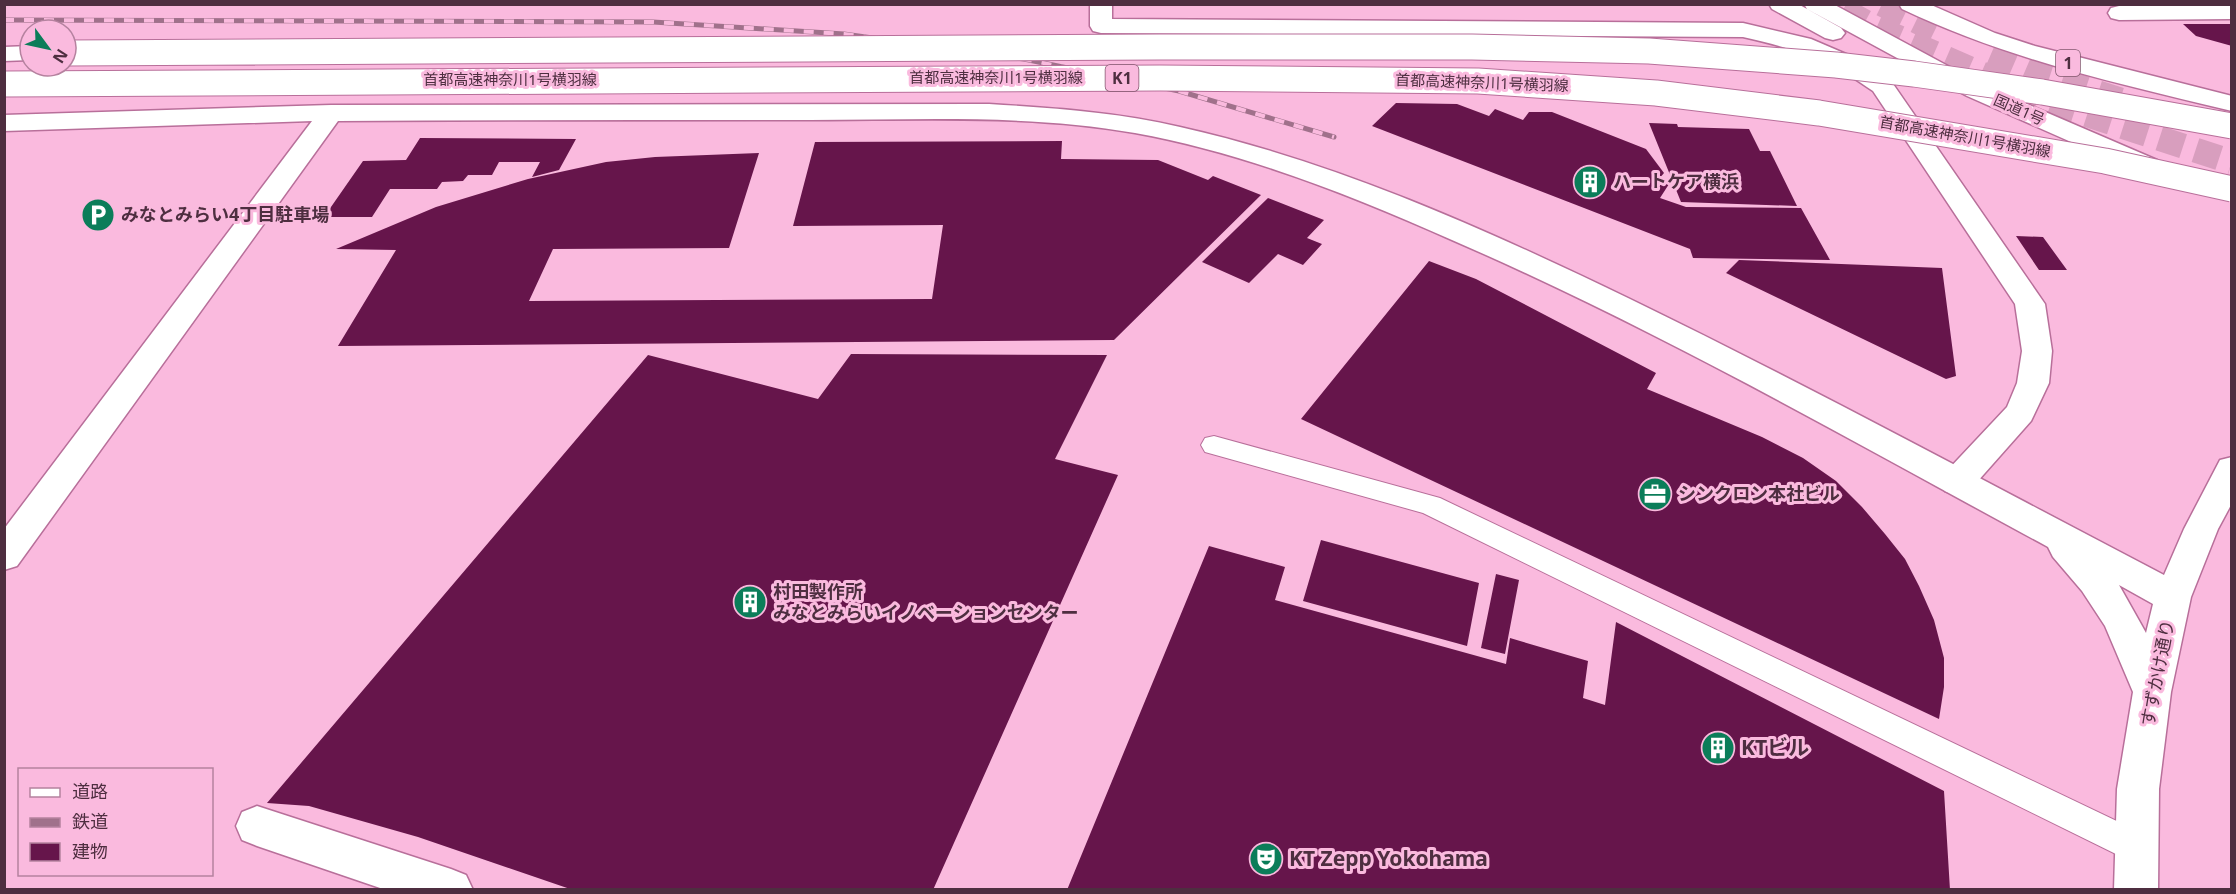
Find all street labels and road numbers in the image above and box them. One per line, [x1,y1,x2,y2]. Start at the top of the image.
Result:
road number: 1 [2056,50,2080,76]
road number: K1 [1106,65,1138,91]
street label: 首都高速神奈川1号横羽線 [909,67,1083,87]
street label: 首都高速神奈川1号横羽線 [423,69,597,89]
street label: 首都高速神奈川1号横羽線 [1395,69,1569,95]
street label: 国道1号 [1991,89,2048,129]
street label: 首都高速神奈川1号横羽線 [1878,111,2052,161]
street label: すずかけ通り [2135,618,2179,728]

